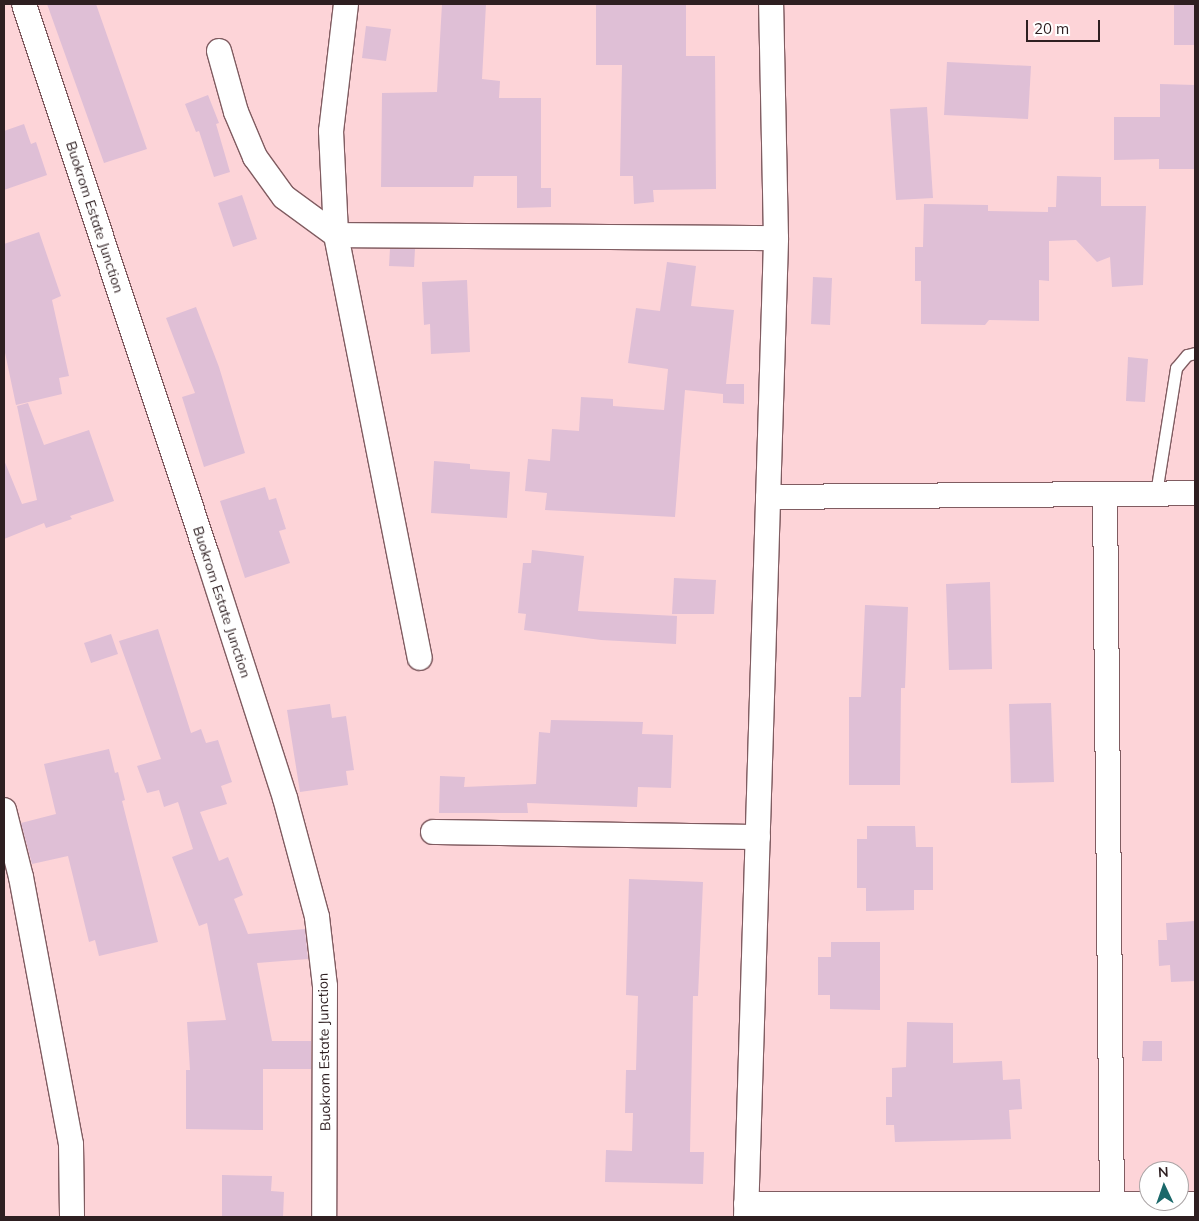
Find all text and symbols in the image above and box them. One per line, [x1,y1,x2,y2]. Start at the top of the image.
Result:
scale bar [1029,10,1103,42]
text: 20 m [1034,19,1069,38]
street label: Buokrom Estate Junction [63,139,127,295]
street label: Buokrom Estate Junction [190,524,254,680]
street label: Buokrom Estate Junction [314,973,334,1131]
north arrow [1139,1161,1189,1211]
text: N [1158,1163,1169,1181]

